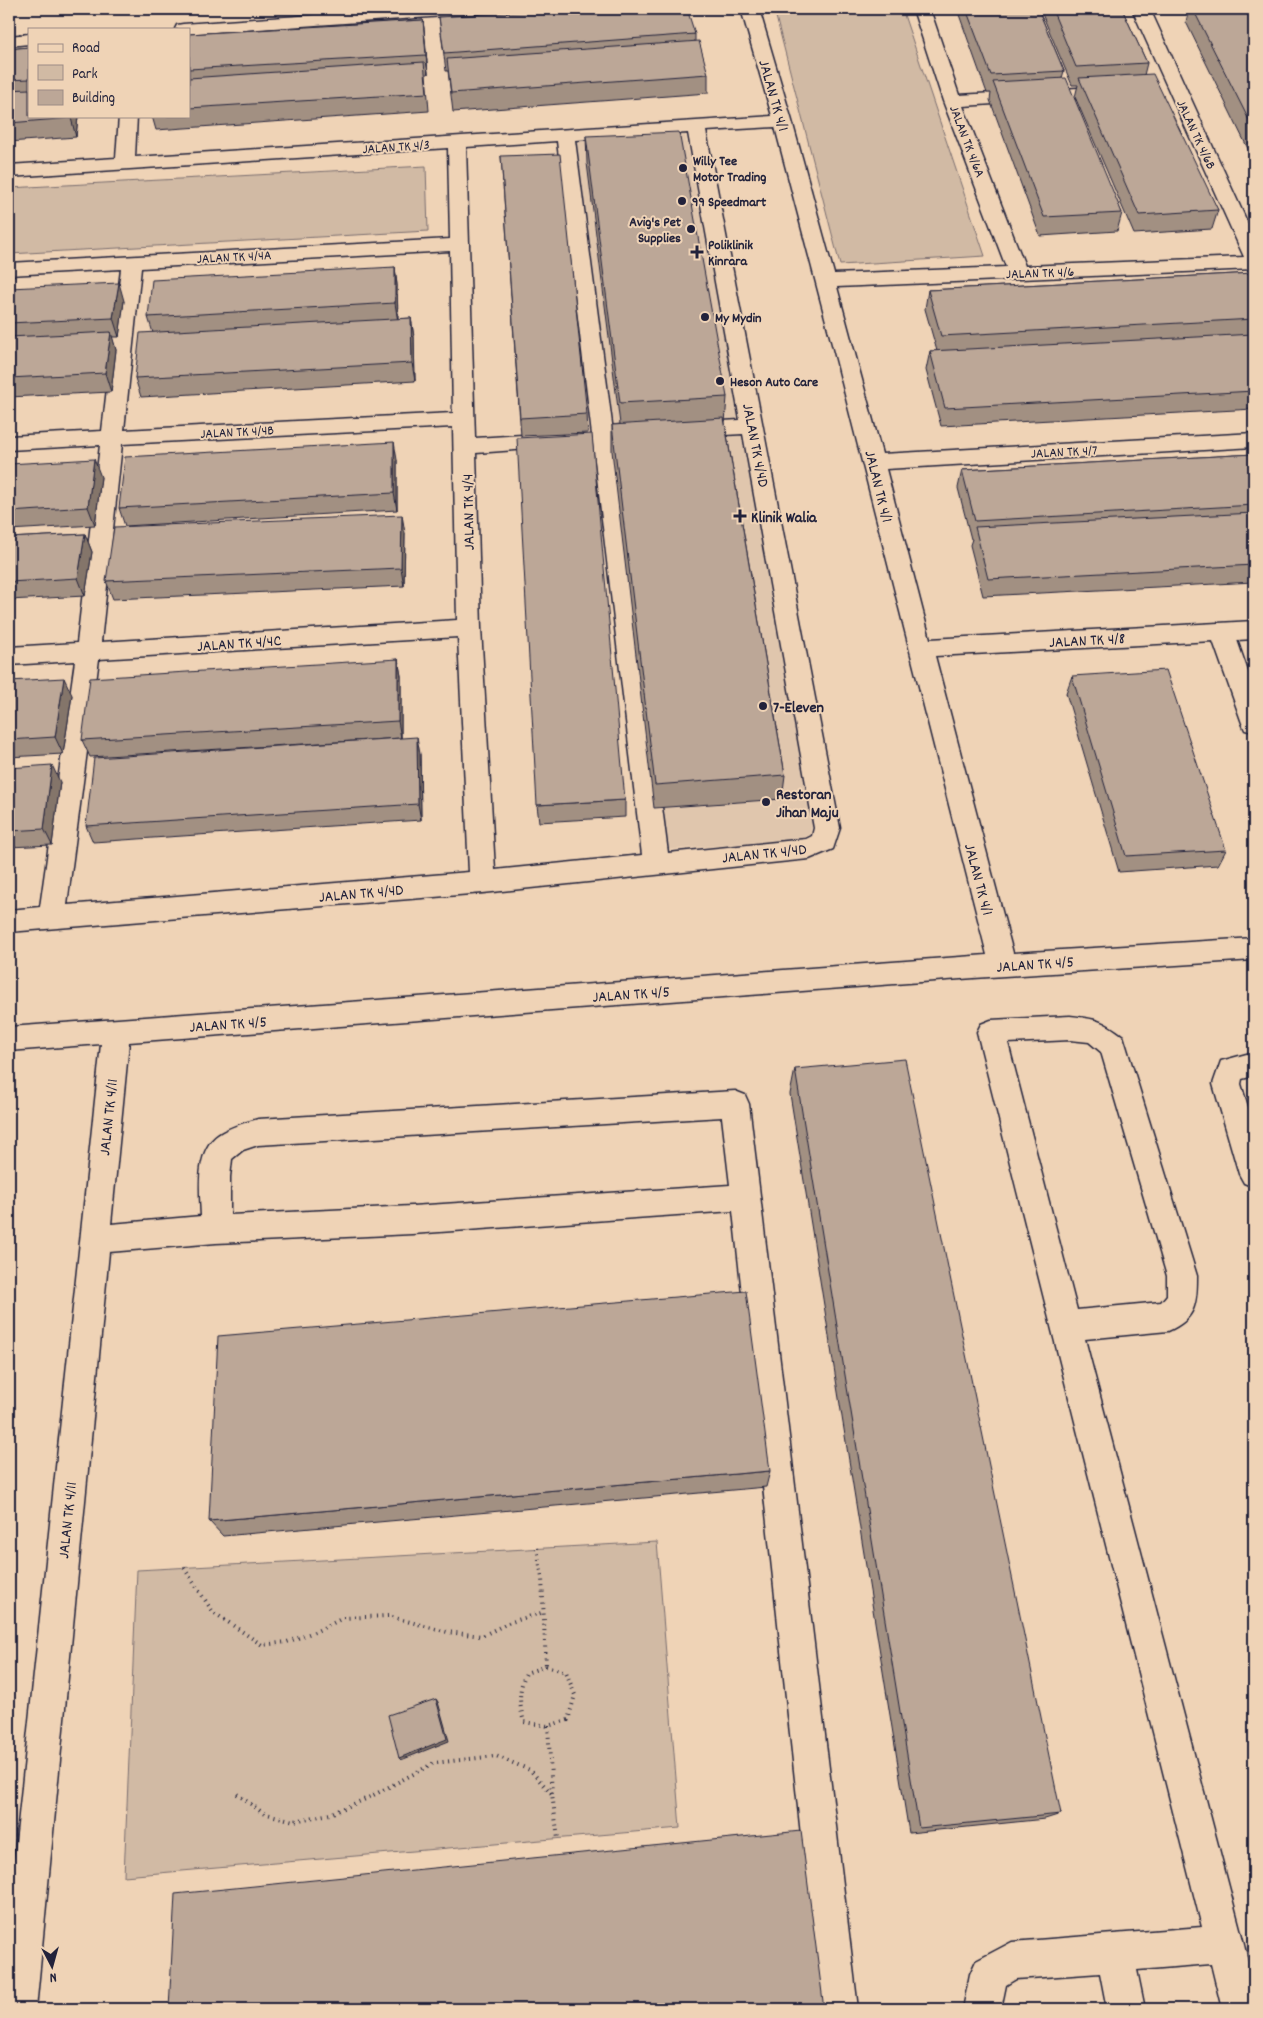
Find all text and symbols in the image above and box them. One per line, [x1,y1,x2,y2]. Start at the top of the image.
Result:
legend [28,28,190,118]
text: Road [72,38,100,60]
street label: JALAN TK 4/1 [751,57,794,134]
text: Park [72,64,98,86]
text: Building [72,88,115,110]
street label: JALAN TK 4/6B [1170,97,1220,173]
street label: JALAN TK 4/6A [943,103,989,181]
street label: JALAN TK 4/3 [362,136,431,160]
place label: Willy Tee Motor Trading [693,152,766,188]
marker: Willy Tee Motor Trading [677,162,689,174]
place label: 99 Speedmart [692,193,767,213]
marker: 99 Speedmart [676,195,688,207]
place label: Avig's Pet Supplies [629,213,682,249]
marker: Avig's Pet Supplies [685,223,697,235]
place label: Poliklinik Kinrara [708,236,753,272]
marker: Poliklinik Kinrara [690,245,704,259]
street label: JALAN TK 4/4A [196,246,272,270]
street label: JALAN TK 4/6 [1006,263,1075,285]
place label: My Mydin [715,309,762,329]
marker: My Mydin [699,311,711,323]
place label: Heson Auto Care [730,373,818,393]
marker: Heson Auto Care [714,375,726,387]
street label: JALAN TK 4/4D [735,402,774,489]
street label: JALAN TK 4/4B [200,421,275,445]
street label: JALAN TK 4/7 [1030,441,1098,465]
street label: JALAN TK 4/1 [858,448,898,525]
street label: JALAN TK 4/4 [457,473,482,551]
place label: Klinik Walia [751,507,818,530]
marker: Klinik Walia [733,509,747,523]
street label: JALAN TK 4/8 [1048,628,1126,655]
street label: JALAN TK 4/4C [196,630,282,659]
place label: 7-Eleven [773,697,824,720]
marker: 7-Eleven [757,700,769,712]
place label: Restoran Jihan Maju [776,784,839,825]
marker: Restoran Jihan Maju [760,796,772,808]
street label: JALAN TK 4/4D [721,839,808,870]
street label: JALAN TK 4/1 [957,841,998,918]
street label: JALAN TK 4/4D [318,879,405,910]
street label: JALAN TK 4/5 [996,951,1075,980]
street label: JALAN TK 4/5 [592,981,671,1010]
street label: JALAN TK 4/5 [189,1011,268,1040]
street label: JALAN TK 4/11 [94,1078,125,1157]
street label: JALAN TK 4/11 [53,1481,84,1560]
north arrow [28,1940,78,1990]
text: N [49,1967,58,1987]

